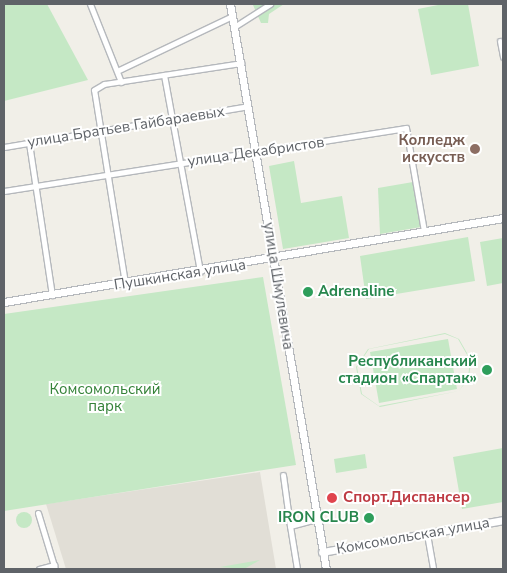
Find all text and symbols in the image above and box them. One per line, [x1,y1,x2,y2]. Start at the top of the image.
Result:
street label: улица Братьев Гайбараевых [26,103,226,151]
place label: Колледж искусств [398,131,465,166]
street label: улица Декабристов [186,133,326,171]
marker: Колледж искусств [469,143,481,155]
street label: улица Шмулевича [259,221,297,351]
street label: Пушкинская улица [113,256,247,294]
place label: Adrenaline [318,283,394,301]
marker: Adrenaline [302,286,314,298]
place label: Республиканский стадион «Спартак» [338,352,477,387]
marker: Республиканский стадион «Спартак» [481,364,493,376]
park label: Комсомольский парк [50,380,160,415]
place label: Спорт.Диспансер [343,489,470,507]
marker: Спорт.Диспансер [325,491,339,505]
place label: IRON CLUB [278,509,359,527]
marker: IRON CLUB [363,512,375,524]
street label: Комсомольская улица [335,514,491,558]

